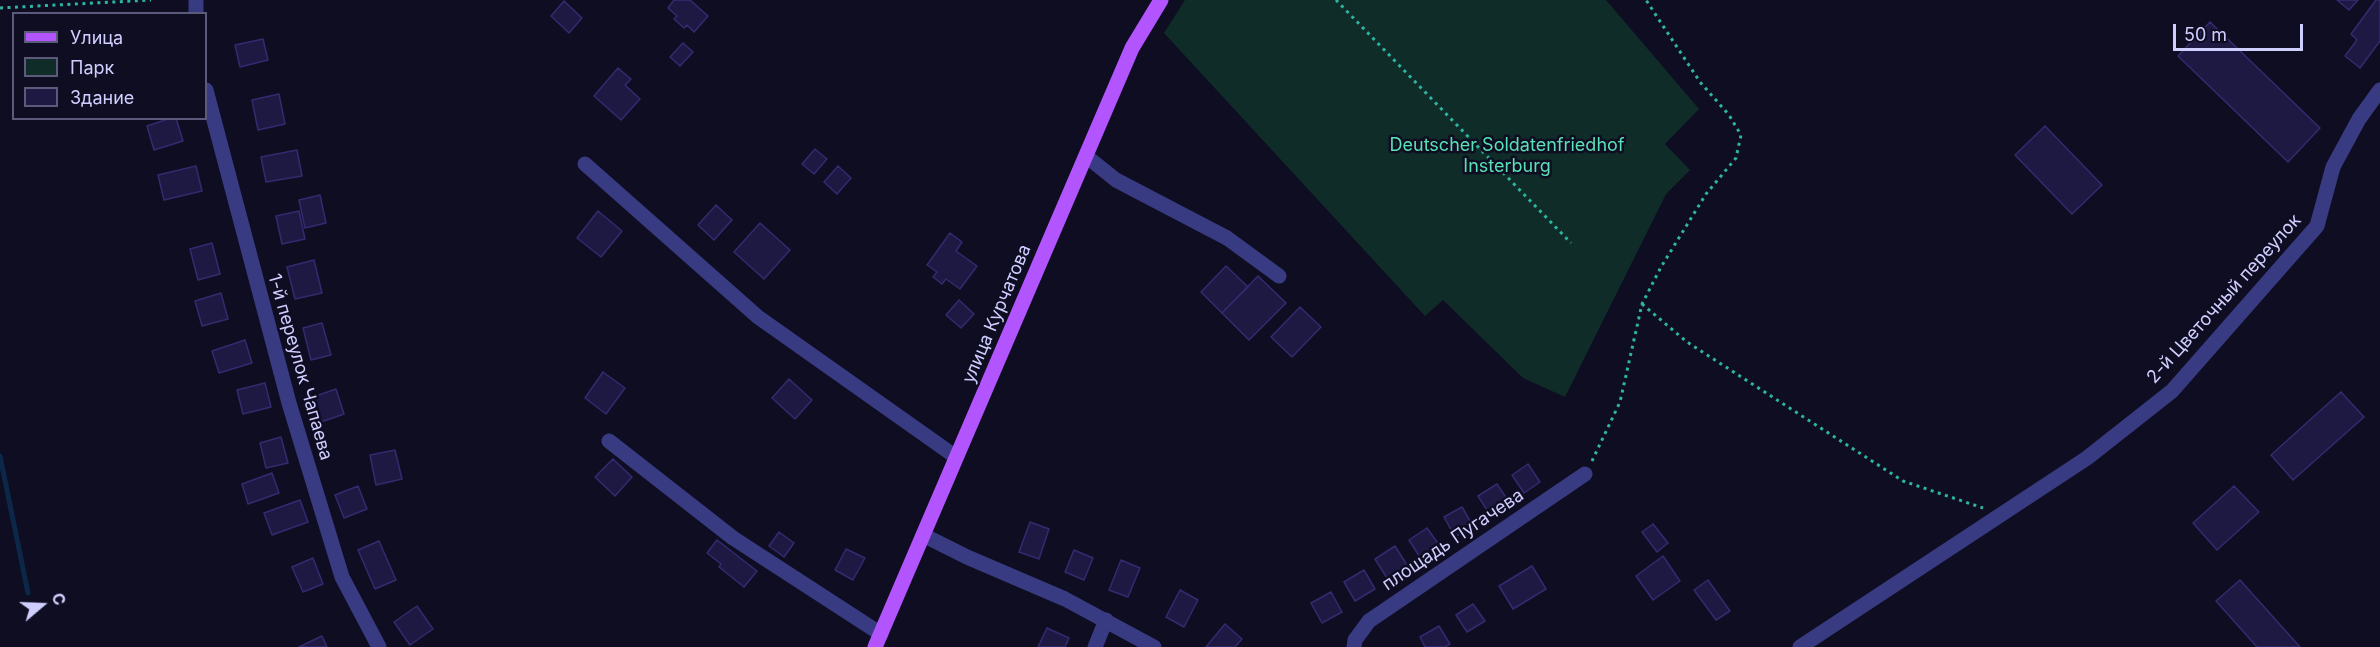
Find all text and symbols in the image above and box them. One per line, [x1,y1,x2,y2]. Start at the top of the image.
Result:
legend [12,12,207,120]
scale bar [2176,12,2306,50]
text: 50 m [2184,24,2227,45]
text: Улица [70,27,123,48]
text: Парк [70,57,114,78]
text: Здание [70,87,134,108]
park label: Deutscher Soldatenfriedhof Insterburg [1390,135,1624,178]
street label: 2-й Цветочный переулок [2142,210,2306,388]
street label: улица Курчатова [958,241,1036,387]
street label: 1-й переулок Чапаева [263,271,337,463]
street label: площадь Пугачева [1378,485,1528,595]
north arrow [12,575,72,635]
text: С [48,590,70,608]

